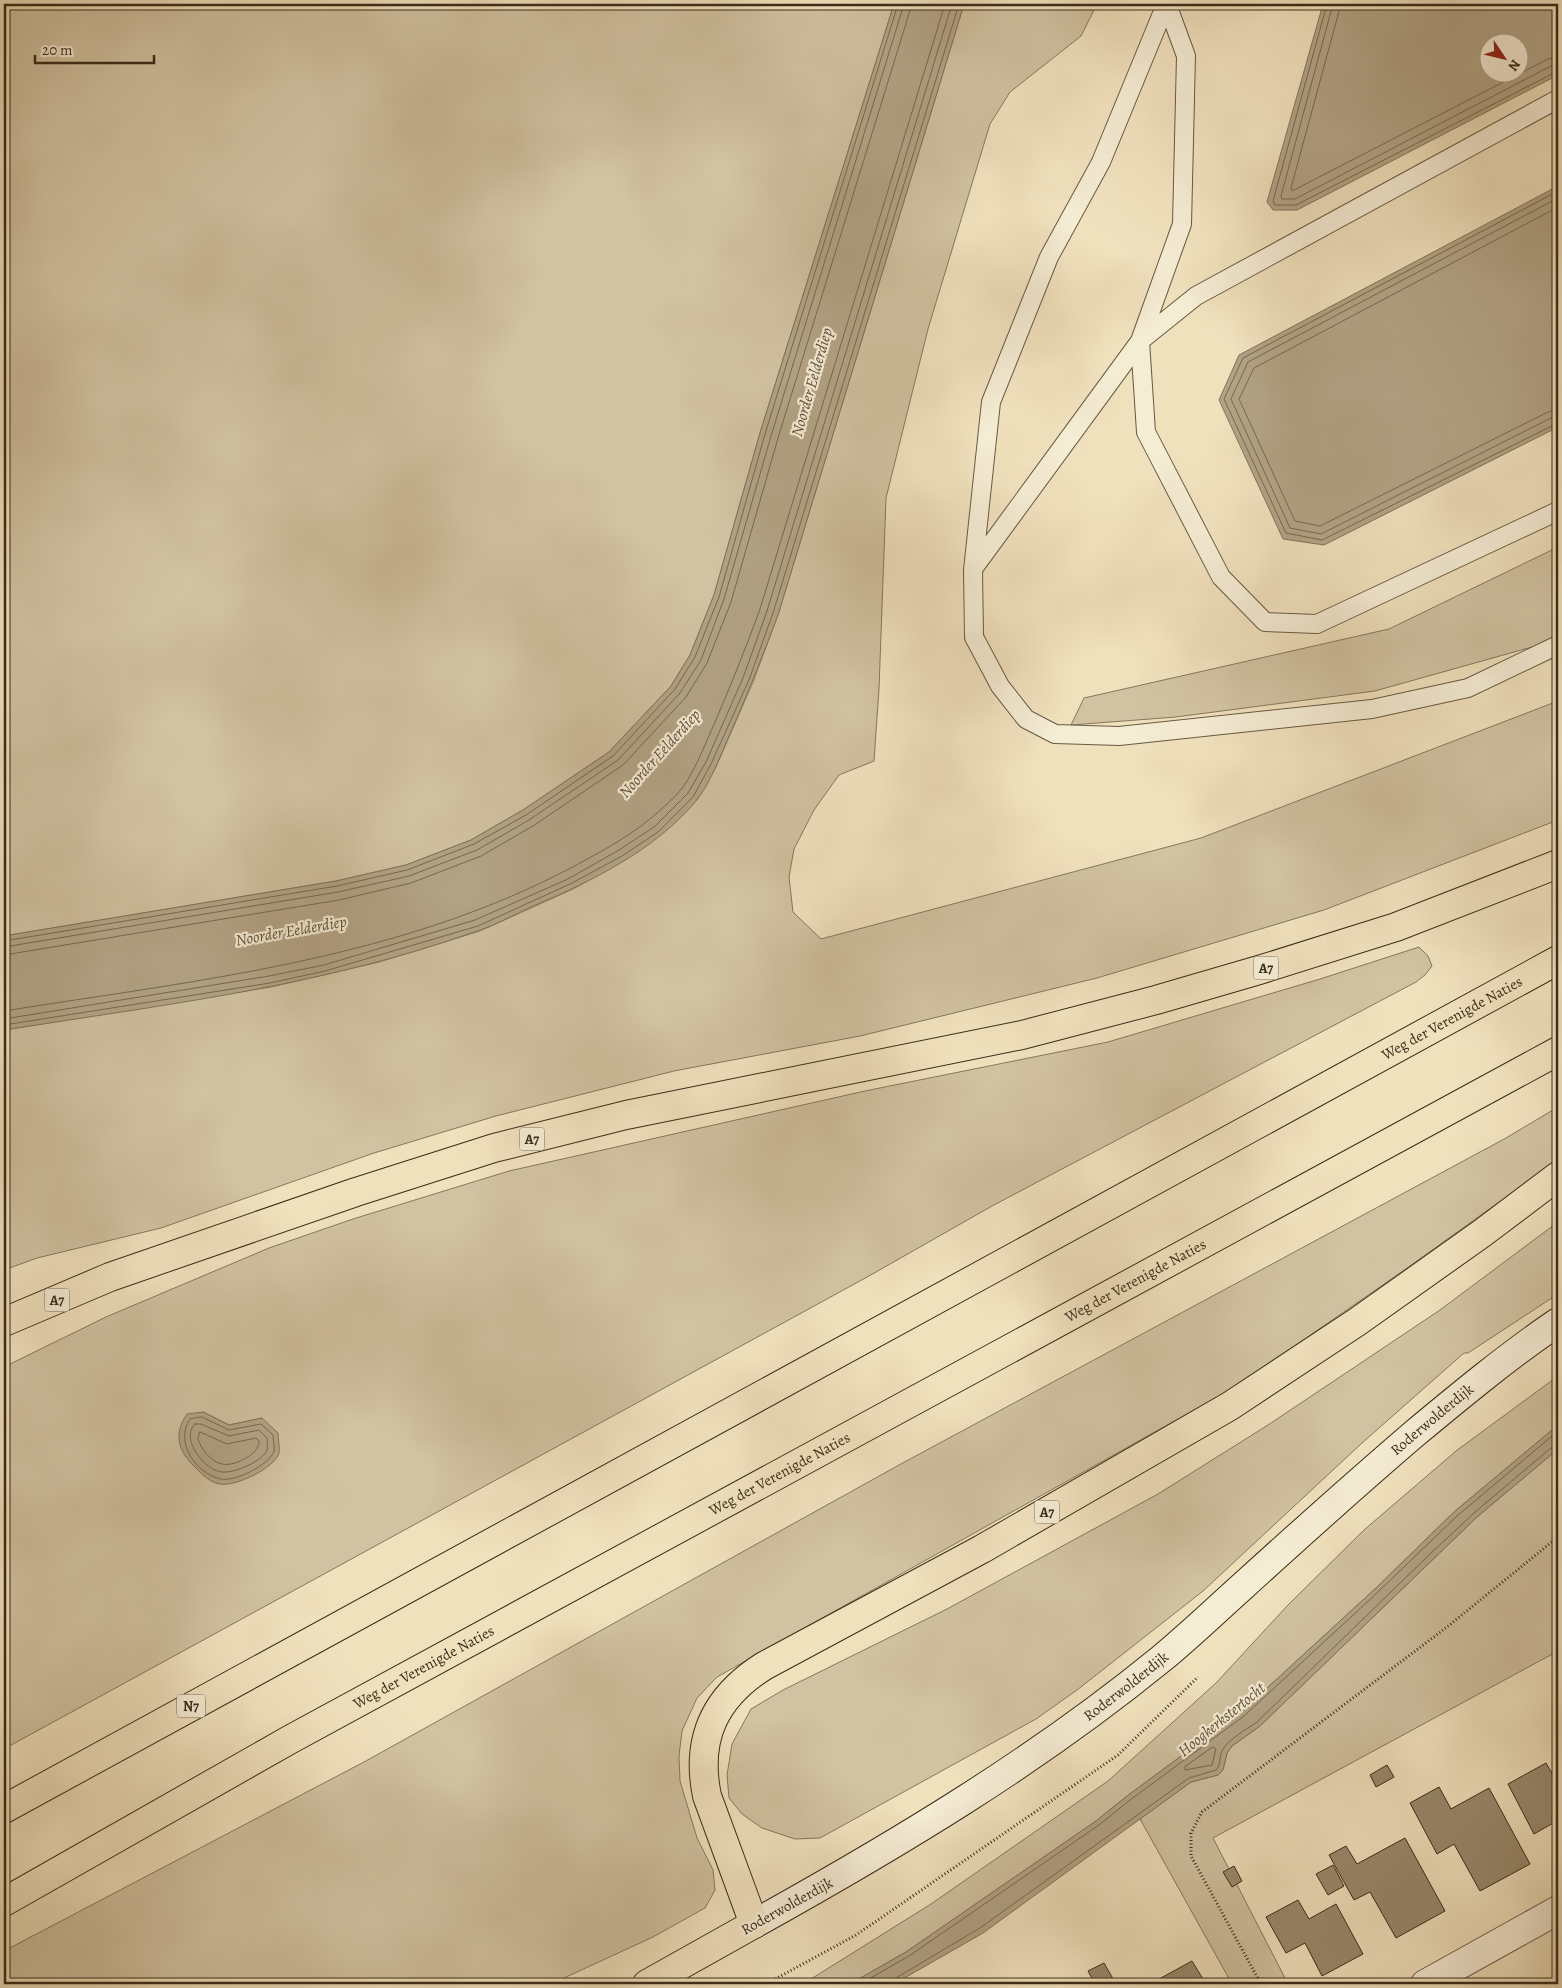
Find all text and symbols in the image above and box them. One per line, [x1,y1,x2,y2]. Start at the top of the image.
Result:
scale bar [35,32,154,64]
north arrow [1480,32,1530,82]
text: 20 m [42,40,73,60]
text: N [1504,56,1525,75]
water label: Noorder Eelderdiep [786,325,838,439]
water label: Noorder Eelderdiep [614,705,705,803]
water label: Noorder Eelderdiep [234,910,348,952]
road number: A7 [1254,956,1278,980]
street label: Weg der Verenigde Naties [1377,971,1526,1065]
road number: A7 [520,1128,544,1150]
street label: Weg der Verenigde Naties [1060,1234,1210,1327]
road number: A7 [44,1288,70,1312]
street label: Roderwolderdijk [1386,1379,1478,1460]
street label: Weg der Verenigde Naties [705,1427,854,1521]
road number: A7 [1034,1500,1060,1524]
street label: Weg der Verenigde Naties [349,1621,498,1714]
street label: Roderwolderdijk [1079,1647,1173,1725]
water label: Hoogkerkstertocht [1173,1677,1271,1762]
road number: N7 [177,1694,205,1718]
street label: Roderwolderdijk [737,1872,837,1940]

